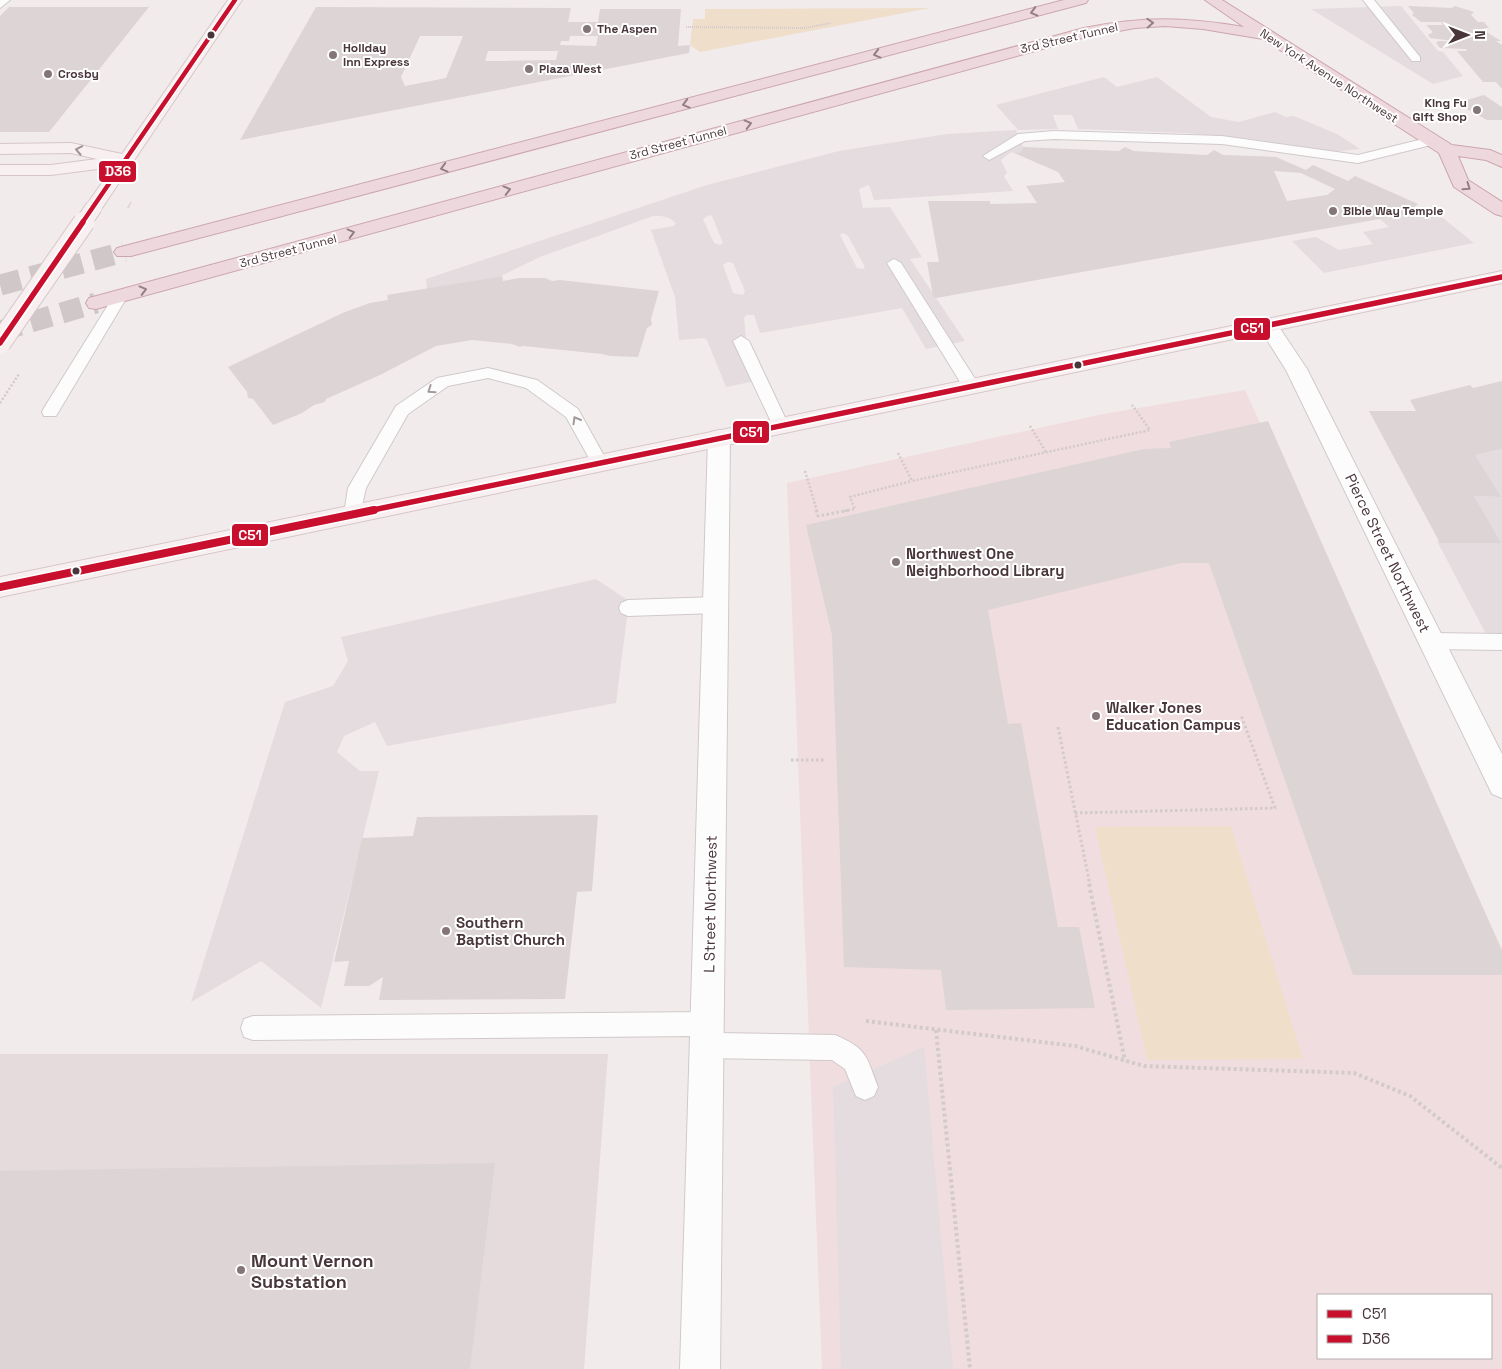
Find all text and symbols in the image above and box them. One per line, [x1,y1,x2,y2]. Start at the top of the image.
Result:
one-way arrow [1029,6,1038,17]
north arrow [1442,10,1492,60]
one-way arrow [1147,17,1155,28]
street label: 3rd Street Tunnel [1018,19,1120,57]
place label: The Aspen [597,21,657,37]
marker: The Aspen [581,23,593,35]
street label: New York Avenue Northwest [1257,25,1401,127]
unlabelled marker [206,30,216,40]
text: N [1471,30,1489,40]
place label: Holiday Inn Express [343,40,409,70]
one-way arrow [873,48,881,58]
marker: Holiday Inn Express [327,49,339,61]
place label: Plaza West [539,61,602,77]
marker: Plaza West [523,63,535,75]
place label: Crosby [58,66,99,82]
marker: Crosby [42,68,54,80]
place label: King Fu Gift Shop [1413,95,1467,125]
one-way arrow [681,98,690,109]
marker: King Fu Gift Shop [1471,104,1483,116]
one-way arrow [744,120,752,130]
street label: 3rd Street Tunnel [628,122,728,164]
one-way arrow [74,145,83,155]
line badge: D36 [98,160,137,183]
text: D36 [105,162,132,180]
one-way arrow [439,162,448,173]
one-way arrow [1461,181,1471,190]
one-way arrow [503,186,511,196]
place label: Bible Way Temple [1343,203,1443,219]
marker: Bible Way Temple [1327,205,1339,217]
one-way arrow [346,229,354,239]
street label: 3rd Street Tunnel [238,230,338,272]
one-way arrow [139,286,147,296]
line badge: C51 [1233,317,1271,341]
text: C51 [1240,319,1264,337]
unlabelled marker [1073,360,1083,370]
one-way arrow [428,384,437,393]
one-way arrow [572,417,582,426]
line badge: C51 [732,420,770,444]
text: C51 [739,423,763,441]
street label: Pierce Street Northwest [1341,470,1435,636]
line badge: C51 [231,523,269,547]
text: C51 [238,526,262,544]
place label: Northwest One Neighborhood Library [906,544,1064,580]
marker: Northwest One Neighborhood Library [890,556,902,568]
unlabelled marker [71,566,81,576]
place label: Walker Jones Education Campus [1106,698,1241,734]
marker: Walker Jones Education Campus [1090,710,1102,722]
street label: L Street Northwest [699,835,721,973]
place label: Southern Baptist Church [456,913,565,949]
marker: Southern Baptist Church [440,925,452,937]
place label: Mount Vernon Substation [251,1249,374,1293]
marker: Mount Vernon Substation [235,1264,247,1276]
legend [1317,1294,1492,1359]
text: C51 [1362,1304,1387,1323]
text: D36 [1362,1329,1390,1348]

